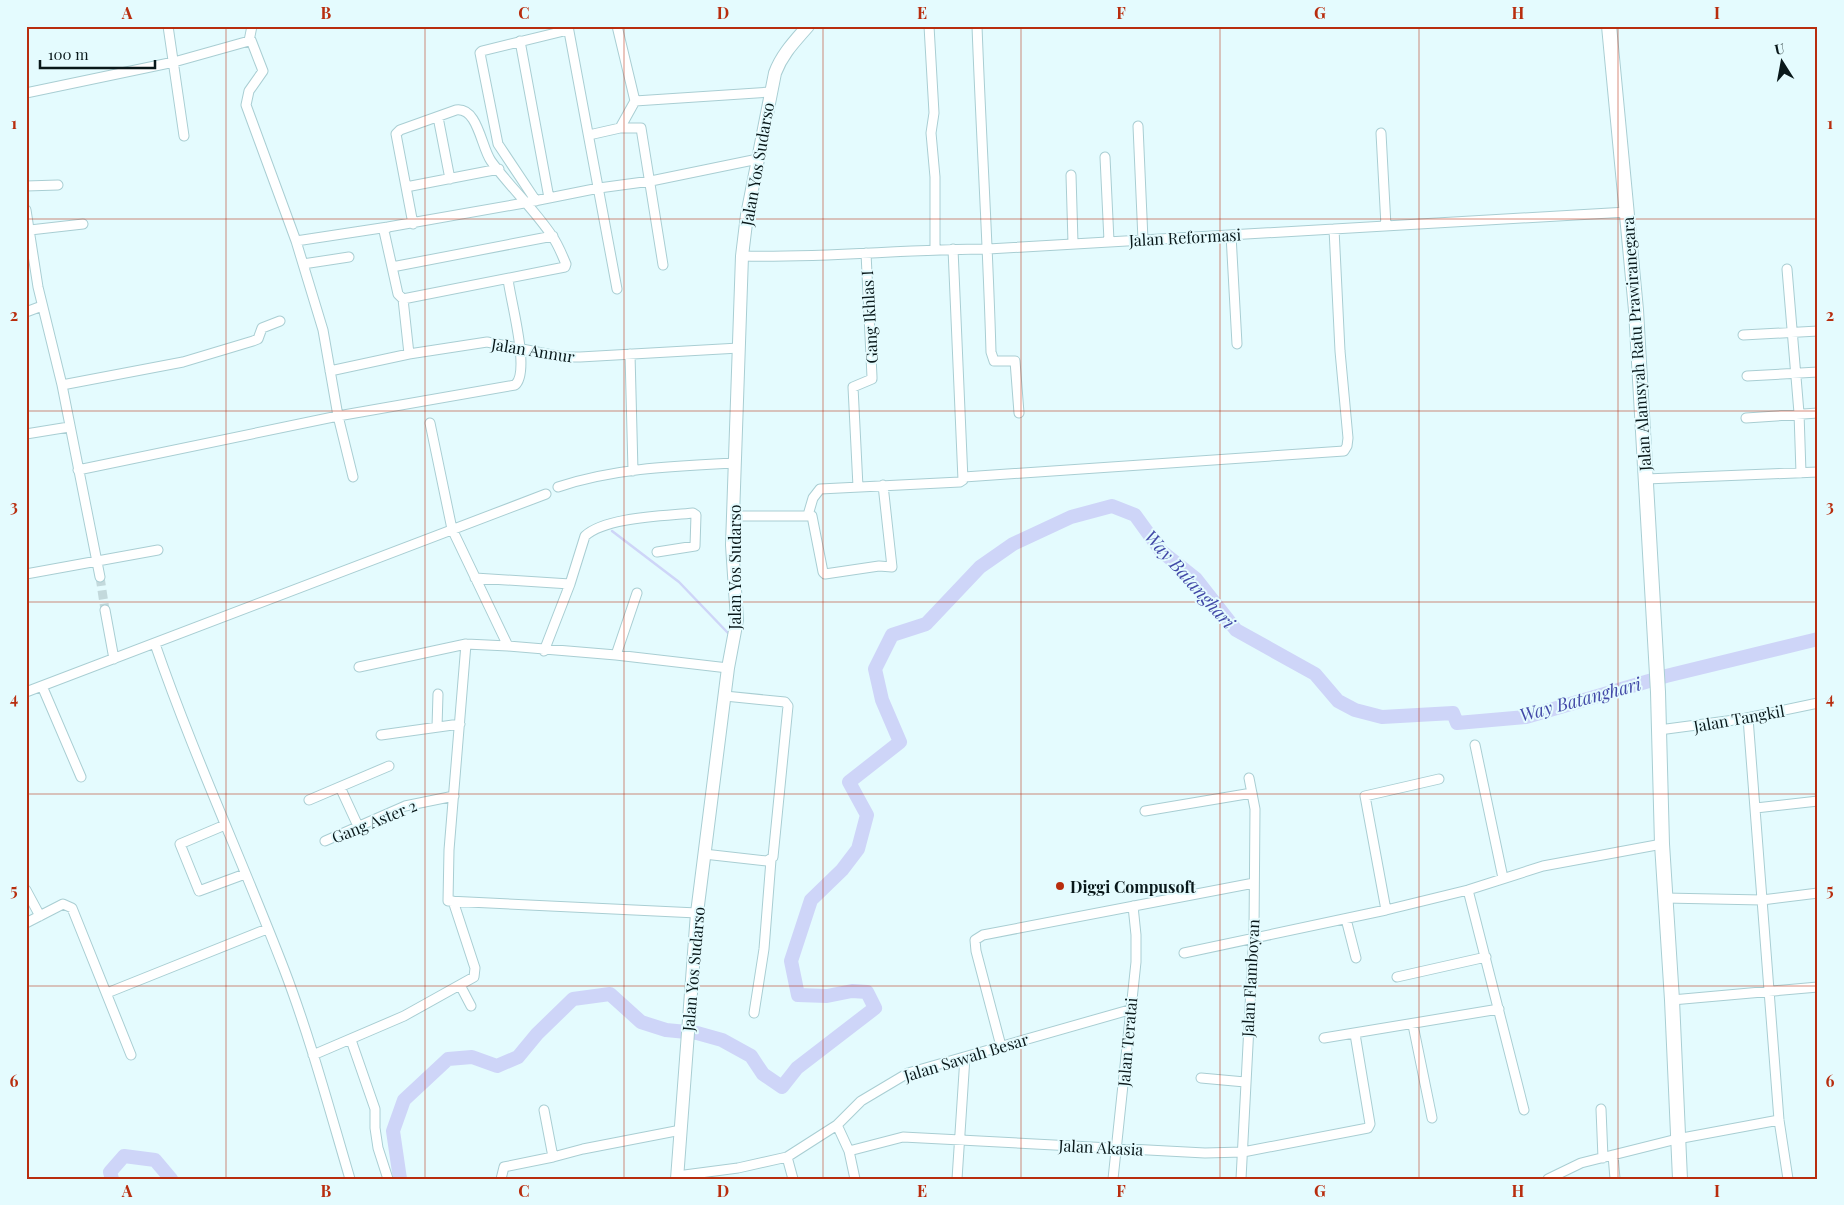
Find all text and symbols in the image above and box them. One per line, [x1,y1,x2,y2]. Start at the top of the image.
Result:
text: A [121,2,133,23]
text: B [321,2,332,23]
text: C [518,2,530,23]
text: D [717,2,729,23]
text: E [917,2,927,23]
text: F [1116,2,1126,23]
text: G [1314,2,1326,23]
text: H [1512,2,1525,23]
text: I [1714,2,1720,23]
scale bar [40,38,155,70]
north arrow [1756,38,1806,88]
text: U [1773,38,1786,59]
text: 100 m [48,44,89,64]
street label: Jalan Yos Sudarso [736,100,778,228]
text: 1 [11,112,17,133]
text: 1 [1827,112,1833,133]
street label: Jalan Alamsyah Ratu Prawiranegara [1617,216,1655,473]
street label: Jalan Reformasi [1127,224,1242,250]
street label: Gang Ikhlas I [856,270,882,364]
text: 2 [10,304,18,325]
text: 2 [1826,304,1834,325]
street label: Jalan Annur [489,333,576,367]
text: 3 [10,495,18,516]
text: 3 [1826,495,1834,516]
street label: Jalan Yos Sudarso [724,504,745,630]
water label: Way Batanghari [1139,525,1241,634]
water label: Way Batanghari [1517,671,1644,727]
text: 4 [10,687,18,708]
text: 4 [1826,687,1834,708]
street label: Jalan Tangkil [1691,700,1787,737]
street label: Gang Aster 2 [328,794,420,848]
place label: Diggi Compusoft [1070,876,1196,897]
text: 5 [10,879,18,900]
text: 5 [1826,879,1834,900]
marker: Diggi Compusoft [1054,880,1066,892]
street label: Jalan Yos Sudarso [677,906,709,1033]
street label: Jalan Flamboyan [1236,918,1264,1038]
street label: Jalan Teratai [1113,996,1141,1088]
street label: Jalan Sawah Besar [900,1028,1031,1086]
text: 6 [10,1070,19,1091]
text: 6 [1826,1070,1835,1091]
street label: Jalan Akasia [1057,1134,1144,1160]
text: A [121,1180,133,1201]
text: B [321,1180,332,1201]
text: C [518,1180,530,1201]
text: D [717,1180,729,1201]
text: E [917,1180,927,1201]
text: F [1116,1180,1126,1201]
text: G [1314,1180,1326,1201]
text: H [1512,1180,1525,1201]
text: I [1714,1180,1720,1201]

